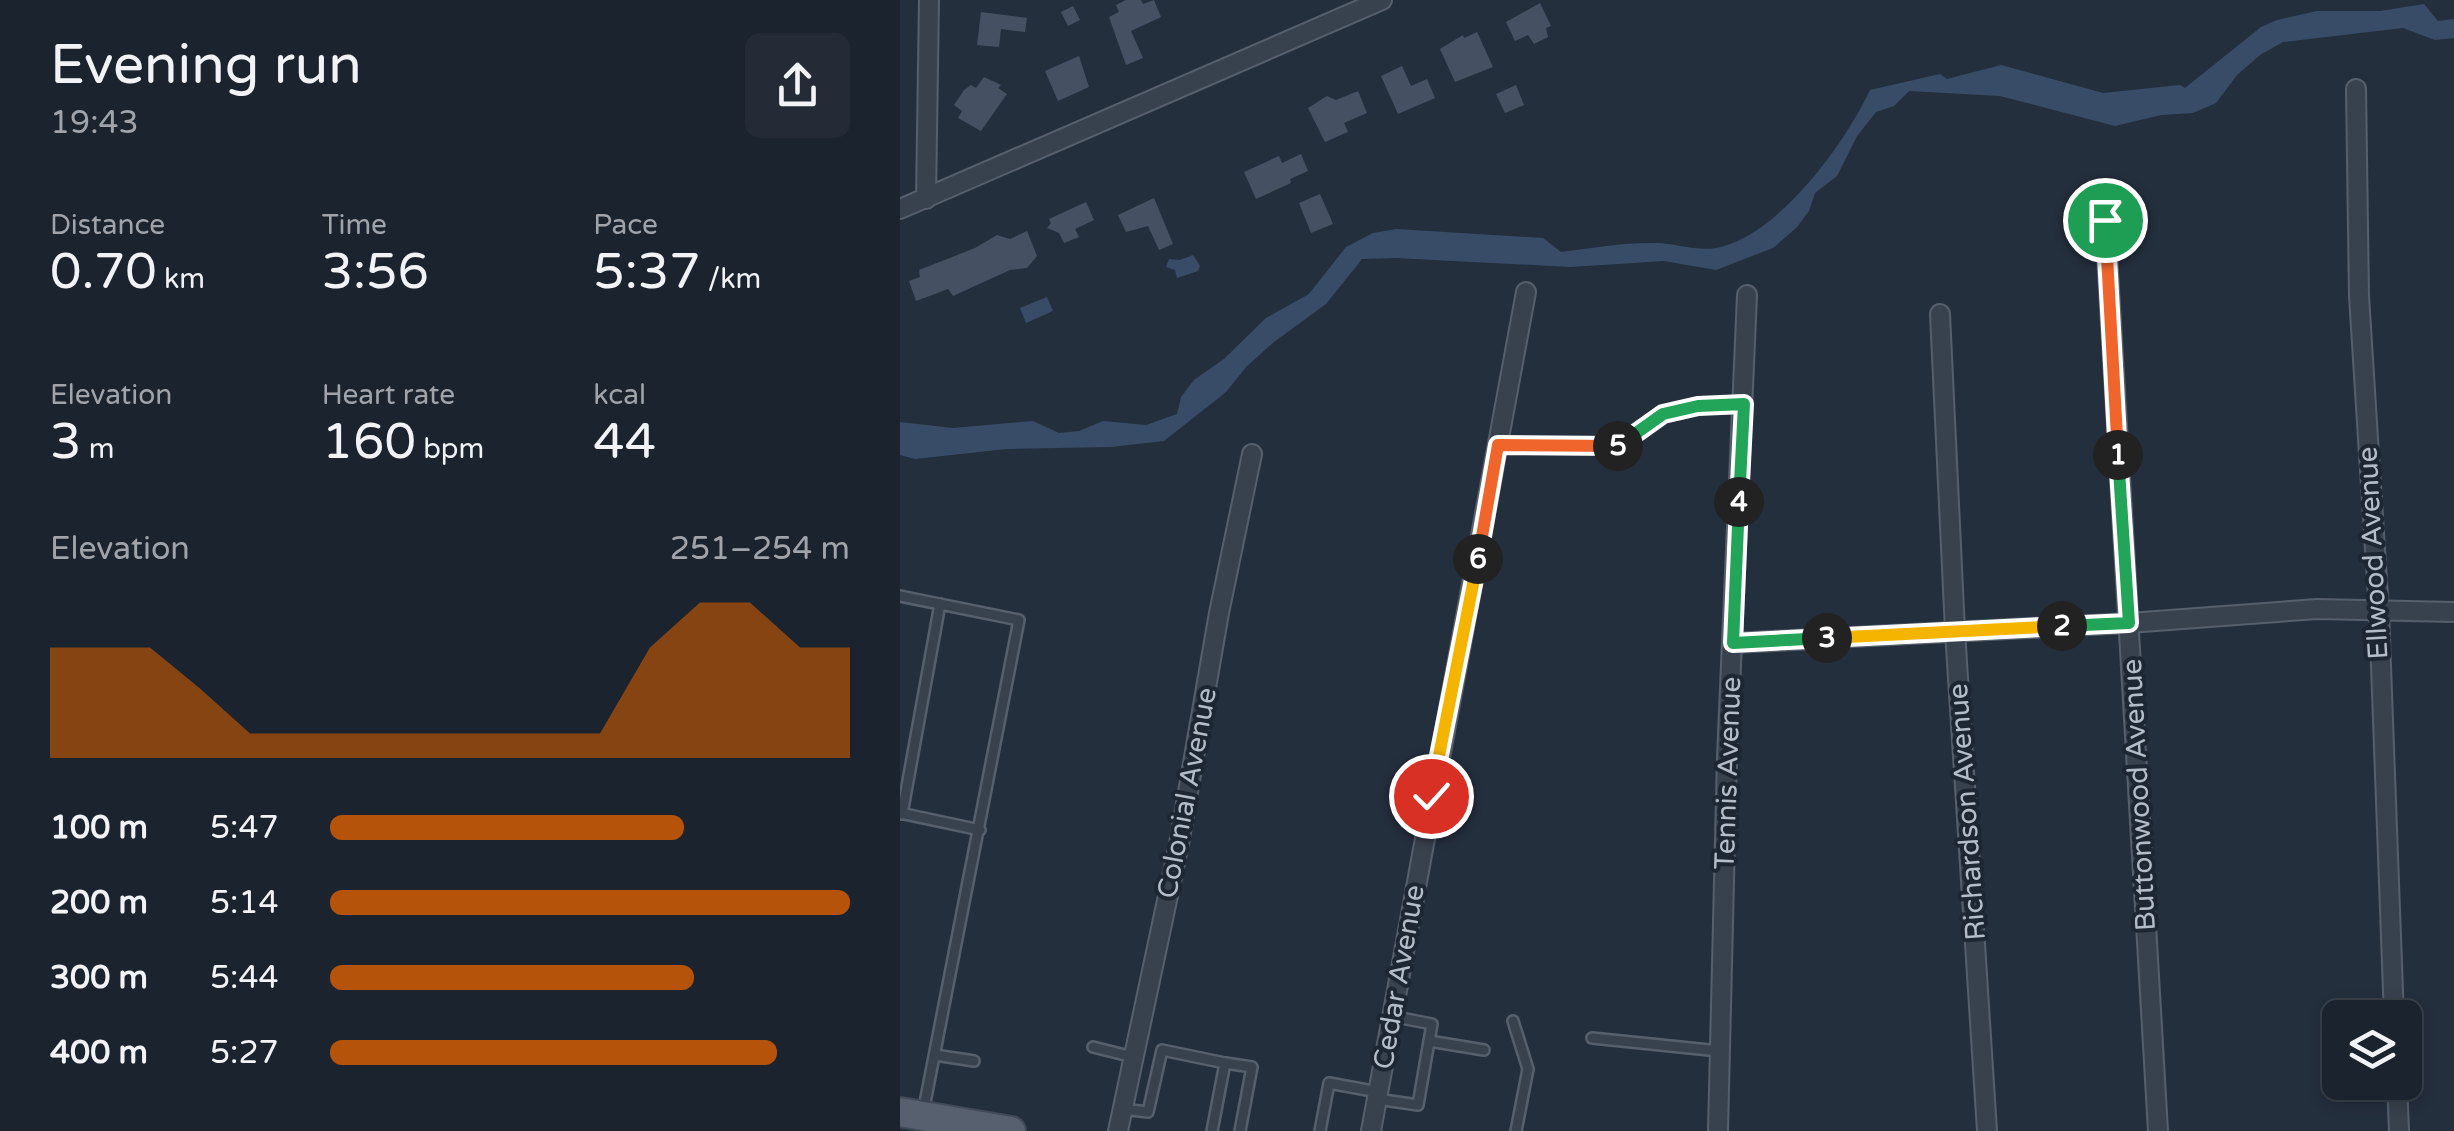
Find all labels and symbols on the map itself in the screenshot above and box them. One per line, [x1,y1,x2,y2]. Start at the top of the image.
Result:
pin [2063,178,2148,263]
pin: 5 [1593,421,1643,471]
pin: 1 [2093,430,2143,480]
street label: Ellwood Avenue [2350,446,2396,660]
pin: 4 [1714,477,1764,527]
pin: 6 [1453,534,1503,584]
pin: 2 [2037,601,2087,651]
pin: 3 [1802,613,1852,663]
street label: Buttonwood Avenue [2115,658,2163,932]
street label: Tennis Avenue [1708,676,1748,870]
street label: Richardson Avenue [1941,682,1993,942]
street label: Colonial Avenue [1150,685,1224,901]
pin [1389,754,1474,839]
street label: Cedar Avenue [1366,882,1432,1072]

